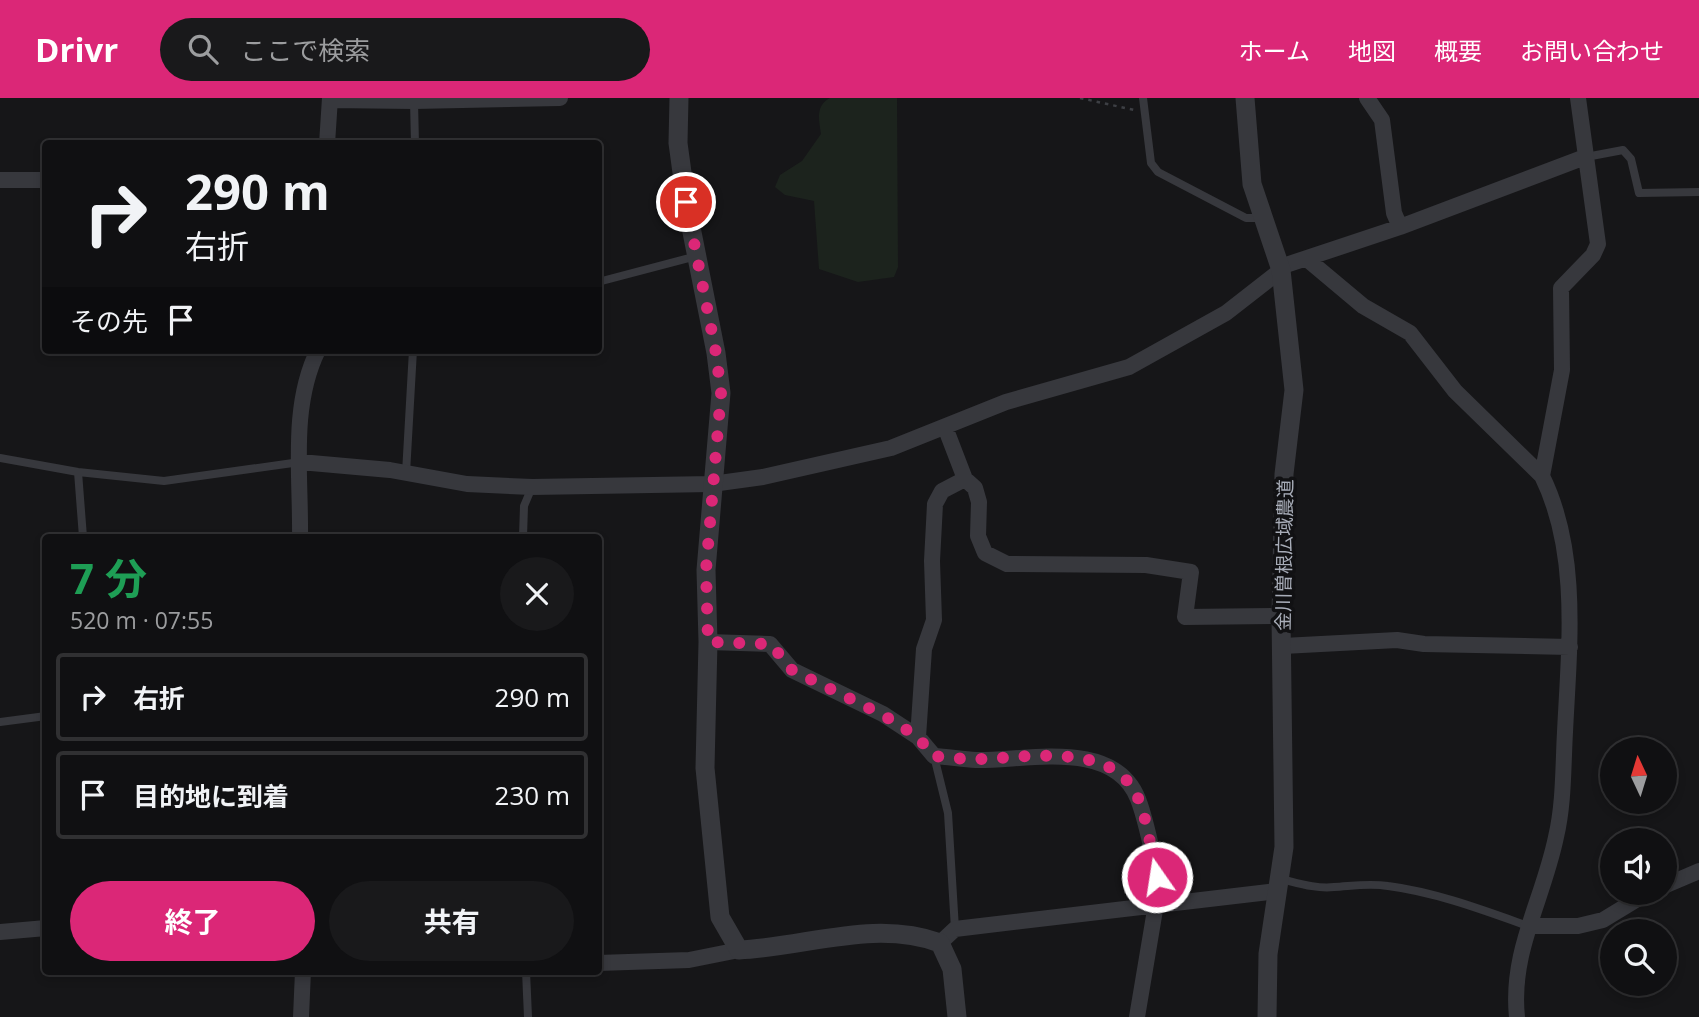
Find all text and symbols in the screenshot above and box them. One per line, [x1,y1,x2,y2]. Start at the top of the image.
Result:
search box [160,18,650,81]
text: Drivr [35,27,118,72]
icon: search [184,30,222,68]
text: ここで検索 [240,32,370,68]
text: ホーム [1239,34,1310,67]
text: 地図 [1348,34,1396,67]
text: 概要 [1434,34,1482,67]
text: お問い合わせ [1520,34,1664,67]
text: 290 m [185,158,330,224]
icon: right [70,168,161,259]
pin [656,172,716,232]
icon: arrive [667,183,705,221]
text: 右折 [185,224,249,267]
icon: arrive [162,301,200,339]
text: その先 [70,303,148,339]
street label: 金川曽根広域農道 [1270,479,1298,631]
text: 7 分 [70,549,147,606]
button: close [500,557,574,631]
text: 520 m · 07:55 [70,604,213,636]
icon: right [74,678,112,716]
text: 290 m [495,679,570,715]
text: 右折 [133,680,185,716]
north arrow [1600,737,1676,814]
map controls [1600,737,1677,996]
icon: arrive [74,776,112,814]
text: 230 m [495,777,570,813]
text: 目的地に到着 [133,778,289,814]
button: sound [1600,828,1677,905]
position arrow [1120,840,1194,914]
button: 終了 [70,881,315,961]
button: 共有 [329,881,574,961]
button: search [1600,919,1677,996]

